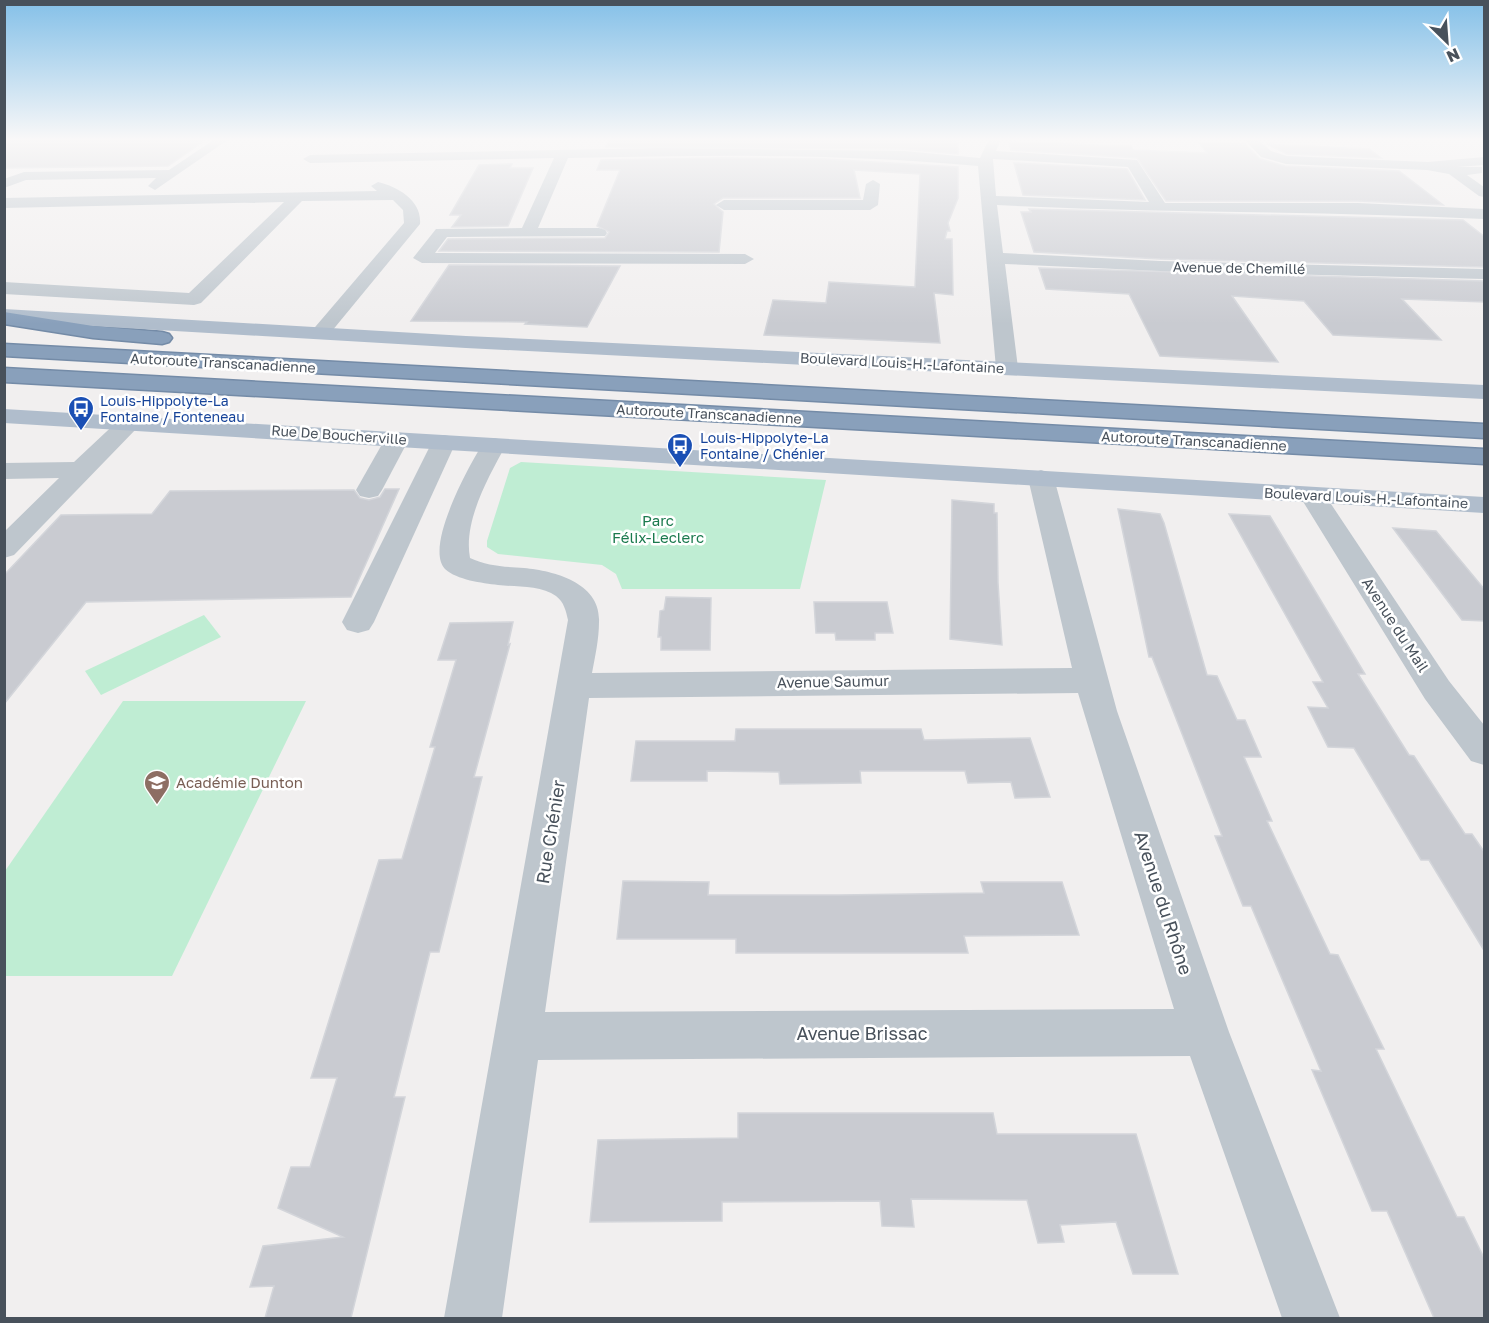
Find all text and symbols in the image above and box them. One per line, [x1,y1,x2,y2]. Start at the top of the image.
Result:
north arrow [1417,12,1477,72]
text: N [1444,44,1463,67]
street label: Avenue de Chemillé [1173,258,1305,277]
street label: Autoroute Transcanadienne [130,349,316,376]
street label: Boulevard Louis-H.-Lafontaine [800,349,1005,376]
place label: Louis-Hippolyte-La Fontaine / Fonteneau [100,392,245,425]
bus stop icon: Louis-Hippolyte-La Fontaine / Fonteneau [66,394,96,432]
street label: Autoroute Transcanadienne [616,400,802,427]
street label: Rue De Boucherville [271,421,407,448]
street label: Autoroute Transcanadienne [1101,427,1287,454]
place label: Louis-Hippolyte-La Fontaine / Chénier [700,429,829,462]
bus stop icon: Louis-Hippolyte-La Fontaine / Chénier [665,431,695,469]
street label: Boulevard Louis-H.-Lafontaine [1264,484,1469,511]
park label: Parc Félix-Leclerc [612,511,704,546]
street label: Avenue du Mail [1359,574,1433,675]
street label: Avenue Saumur [777,671,889,691]
school or university icon: Académie Dunton [142,768,172,806]
place label: Académie Dunton [176,773,303,791]
street label: Rue Chénier [531,778,569,885]
street label: Avenue du Rhône [1130,828,1198,977]
street label: Avenue Brissac [796,1022,928,1044]

